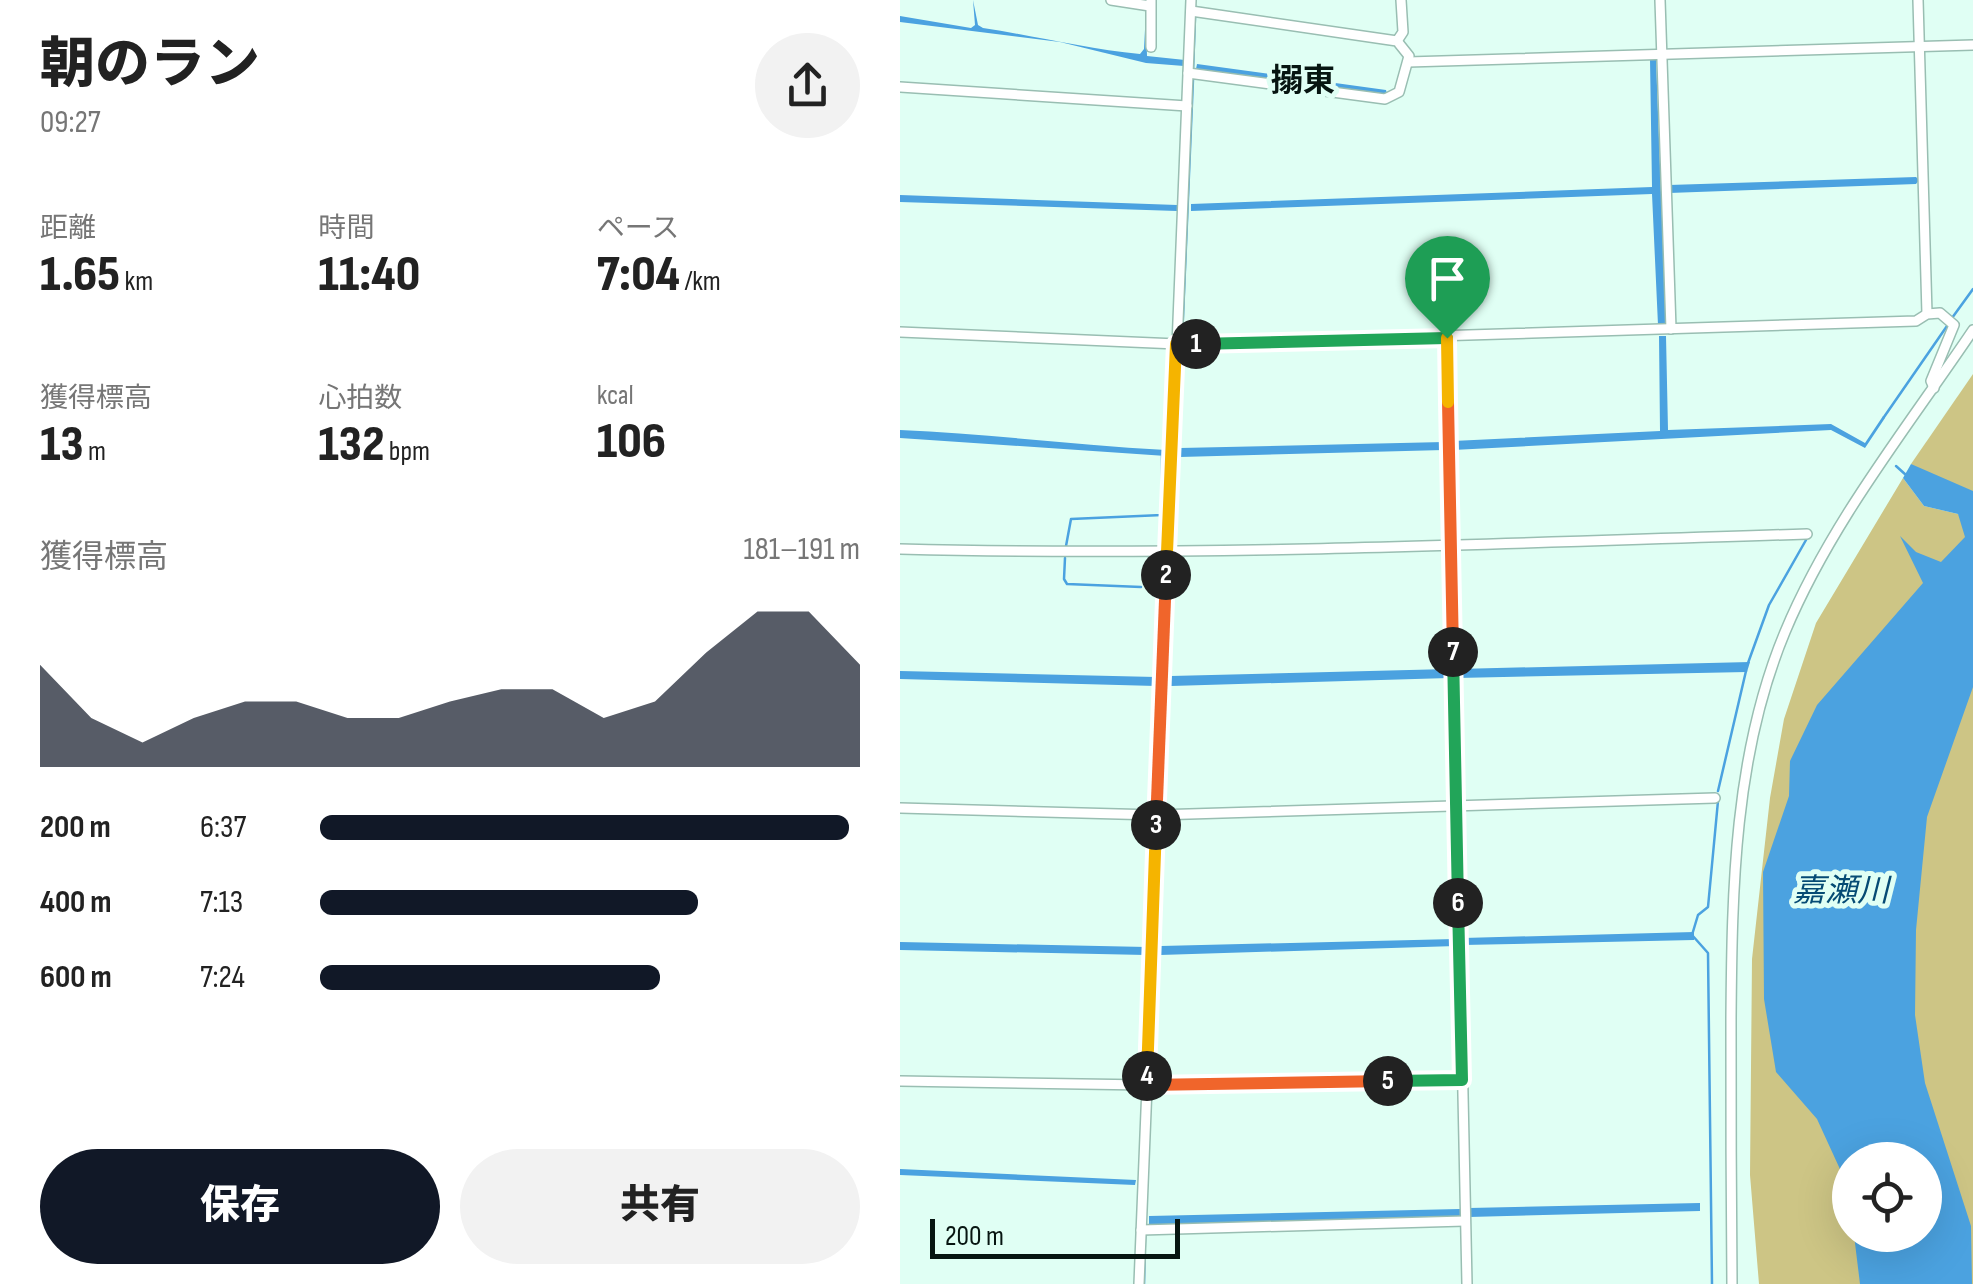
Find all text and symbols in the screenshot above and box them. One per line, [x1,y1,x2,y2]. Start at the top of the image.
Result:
text: 朝のラン [40,32,260,99]
button: share [755,33,860,138]
district label: 搦東 [1271,62,1335,101]
text: 09:27 [40,103,101,142]
text: 距離 [40,212,96,245]
text: 時間 [318,212,374,245]
text: ペース [597,212,679,245]
pin [1405,236,1490,339]
text: 1.65 [40,245,120,305]
text: 11:40 [318,245,420,305]
text: 7:04 [597,245,680,305]
icon: arrive [1420,251,1475,306]
text: km [120,265,153,298]
text: /km [680,265,721,298]
pin: 1 [1171,319,1221,369]
text: 1 [1191,327,1201,360]
text: kcal [597,379,634,412]
text: 獲得標高 [40,382,152,415]
text: 心拍数 [318,382,402,415]
text: 106 [597,412,666,472]
text: 13 [40,415,84,475]
text: 132 [318,415,384,475]
text: m [84,435,106,468]
text: bpm [384,435,430,468]
text: 181–191 m [744,530,860,569]
text: 獲得標高 [40,538,168,577]
pin: 2 [1141,550,1191,600]
text: 2 [1160,558,1172,591]
pin: 7 [1428,627,1478,677]
text: 7 [1447,635,1459,668]
pin: 3 [1131,800,1181,850]
text: 200 m [40,808,111,847]
text: 6:37 [200,808,246,847]
text: 3 [1150,808,1162,841]
water label: 嘉瀬川 [1793,872,1892,911]
pin: 6 [1433,878,1483,928]
text: 400 m [40,883,112,922]
text: 7:13 [200,883,243,922]
text: 6 [1451,886,1465,919]
text: 600 m [40,958,112,997]
text: 7:24 [200,958,245,997]
pin: 4 [1122,1051,1172,1101]
pin: 5 [1363,1056,1413,1106]
text: 4 [1140,1059,1154,1092]
text: 5 [1382,1064,1394,1097]
map controls [1832,1142,1942,1252]
button: locate [1832,1142,1942,1252]
button: 保存 [40,1149,440,1264]
button: 共有 [460,1149,860,1264]
scale bar [930,1214,1180,1258]
text: 200 m [945,1220,1004,1253]

